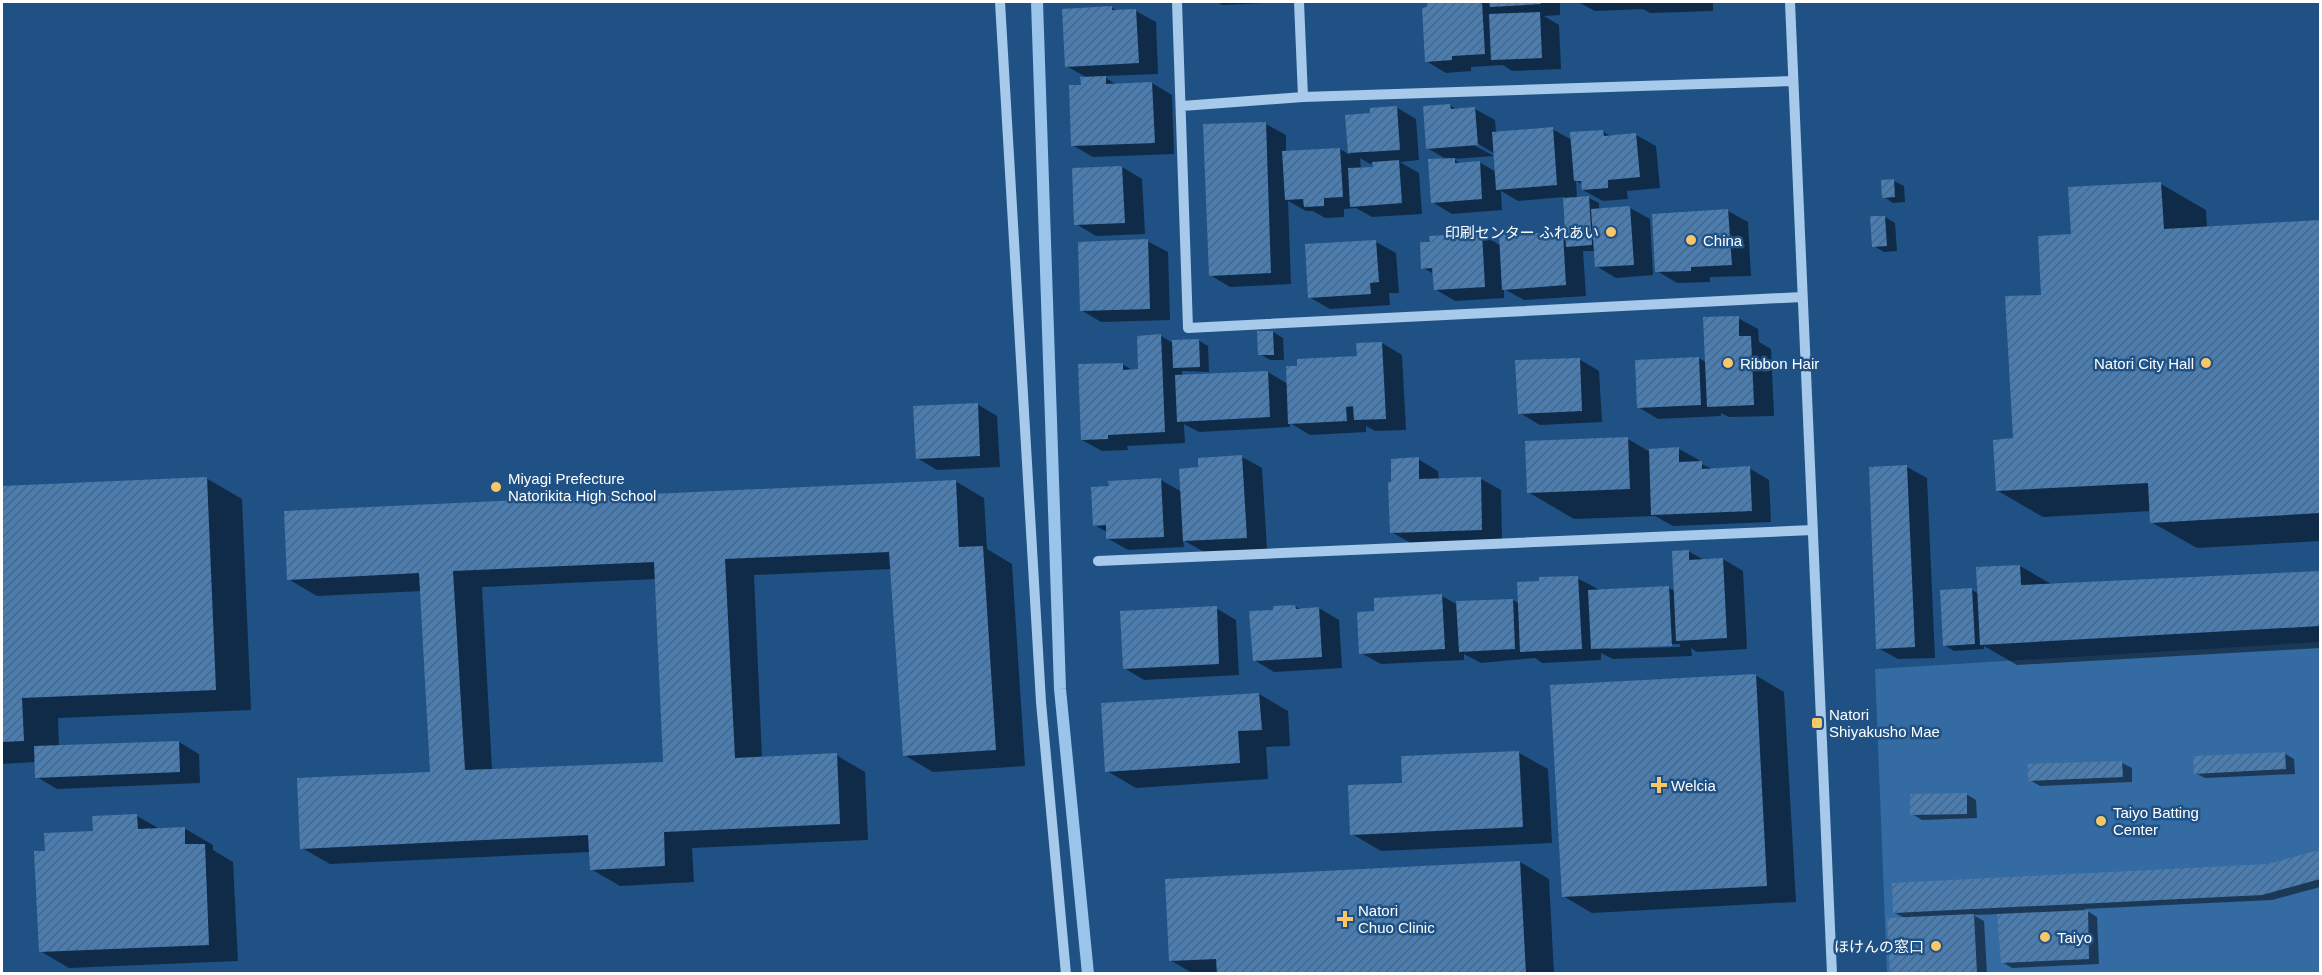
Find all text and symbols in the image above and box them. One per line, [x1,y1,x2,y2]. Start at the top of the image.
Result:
place label: 印刷センター ふれあい [1445,224,1599,241]
marker: 印刷センター ふれあい [1604,225,1618,239]
place label: China [1703,232,1743,249]
marker: China [1684,233,1698,247]
place label: Ribbon Hair [1740,355,1819,372]
place label: Natori City Hall [2094,355,2194,372]
marker: Ribbon Hair [1721,356,1735,370]
marker: Natori City Hall [2199,356,2213,370]
place label: Miyagi Prefecture Natorikita High School [508,470,656,504]
marker: Miyagi Prefecture Natorikita High School [489,480,503,494]
place label: Natori Shiyakusho Mae [1829,706,1940,740]
marker: Natori Shiyakusho Mae [1810,716,1824,730]
place label: Welcia [1671,777,1716,794]
marker: Welcia [1652,778,1666,792]
place label: Taiyo Batting Center [2113,804,2199,838]
marker: Taiyo Batting Center [2094,814,2108,828]
place label: Natori Chuo Clinic [1358,902,1435,936]
marker: Natori Chuo Clinic [1336,910,1354,928]
place label: Taiyo [2057,929,2092,946]
marker: Taiyo [2038,930,2052,944]
place label: ほけんの窓口 [1834,938,1924,955]
marker: ほけんの窓口 [1929,939,1943,953]

